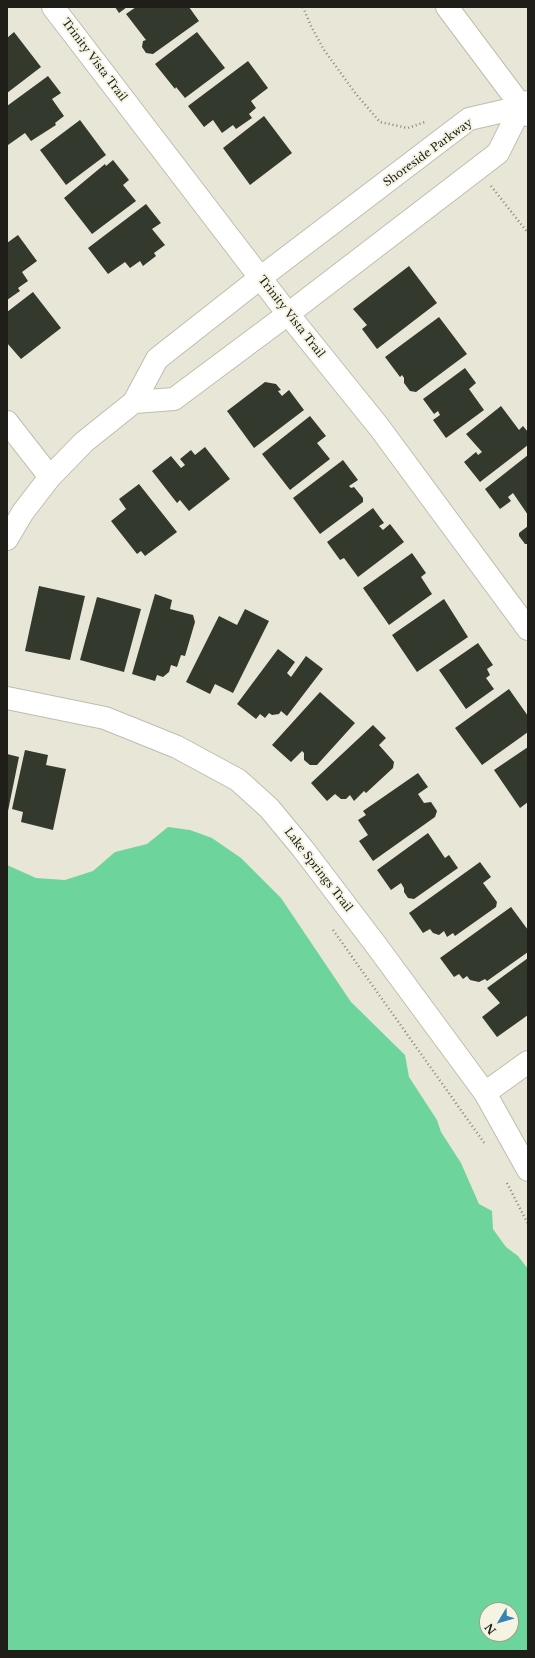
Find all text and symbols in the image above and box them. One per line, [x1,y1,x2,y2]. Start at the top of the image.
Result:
street label: Trinity Vista Trail [59,16,129,104]
street label: Shoreside Parkway [381,116,475,190]
street label: Trinity Vista Trail [255,273,327,361]
street label: Lake Springs Trail [281,826,355,914]
north arrow [479,1602,519,1642]
text: N [482,1620,499,1637]

